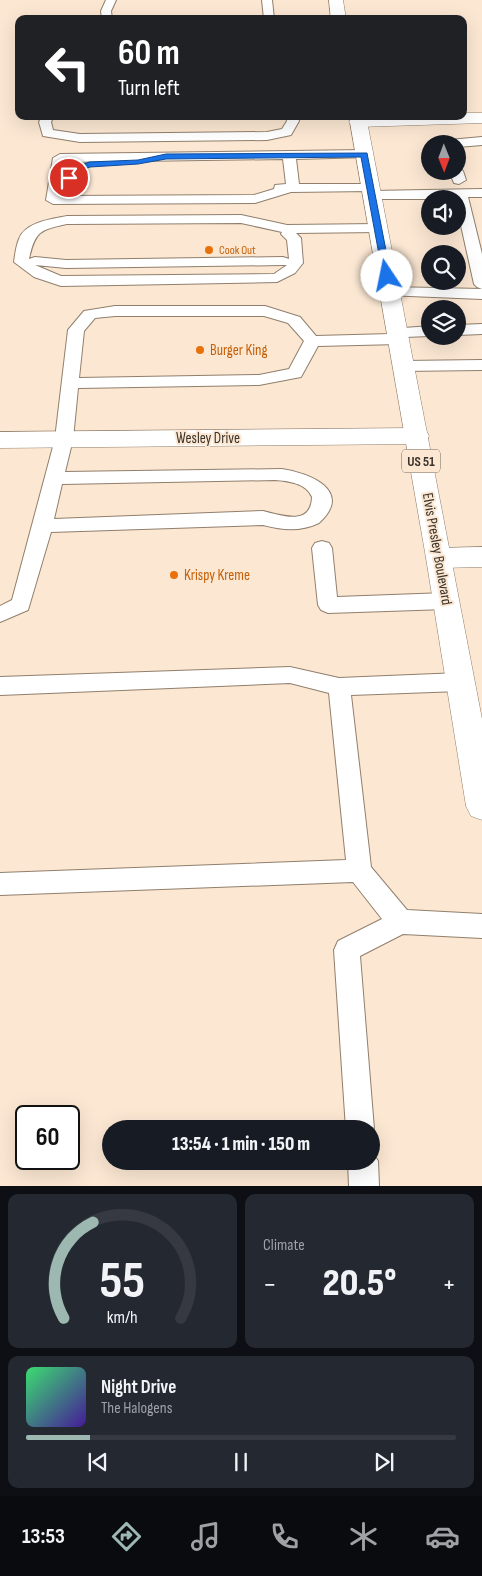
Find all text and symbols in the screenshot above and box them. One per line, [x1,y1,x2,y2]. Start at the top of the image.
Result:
text: 60 m [118,32,180,75]
icon: left [35,35,100,100]
text: Turn left [118,75,180,102]
north arrow [421,135,466,180]
map controls [421,135,466,345]
pin [48,157,90,199]
icon: arrive [55,164,83,192]
button: sound [421,190,466,235]
place label: Cook Out [219,243,256,258]
marker: Cook Out [203,244,215,256]
button: search [421,245,466,290]
position arrow [360,249,412,301]
button: layers [421,300,466,345]
place label: Burger King [210,341,268,360]
marker: Burger King [194,344,206,356]
street label: Wesley Drive [176,429,240,448]
road number: US 51 [402,450,440,472]
street label: Elvis Presley Boulevard [418,491,456,607]
place label: Krispy Kreme [184,566,250,585]
marker: Krispy Kreme [168,569,180,581]
speed limit sign: 60 [15,1105,80,1170]
text: 13:54 · 1 min · 150 m [172,1133,310,1156]
text: Climate [263,1236,305,1255]
text: 55 [100,1250,145,1313]
text: 20.5° [323,1261,396,1306]
text: − [263,1268,277,1301]
text: + [442,1268,456,1301]
text: km/h [107,1307,138,1328]
text: Night Drive [101,1376,176,1399]
text: The Halogens [101,1399,172,1418]
icon: previous [84,1448,112,1476]
icon: pause [227,1448,255,1476]
icon: next [370,1448,398,1476]
icon: directions [109,1519,144,1554]
icon: music [188,1519,223,1554]
icon: phone [267,1519,302,1554]
icon: climate [346,1519,381,1554]
icon: car [425,1519,460,1554]
text: 13:53 [22,1523,65,1550]

